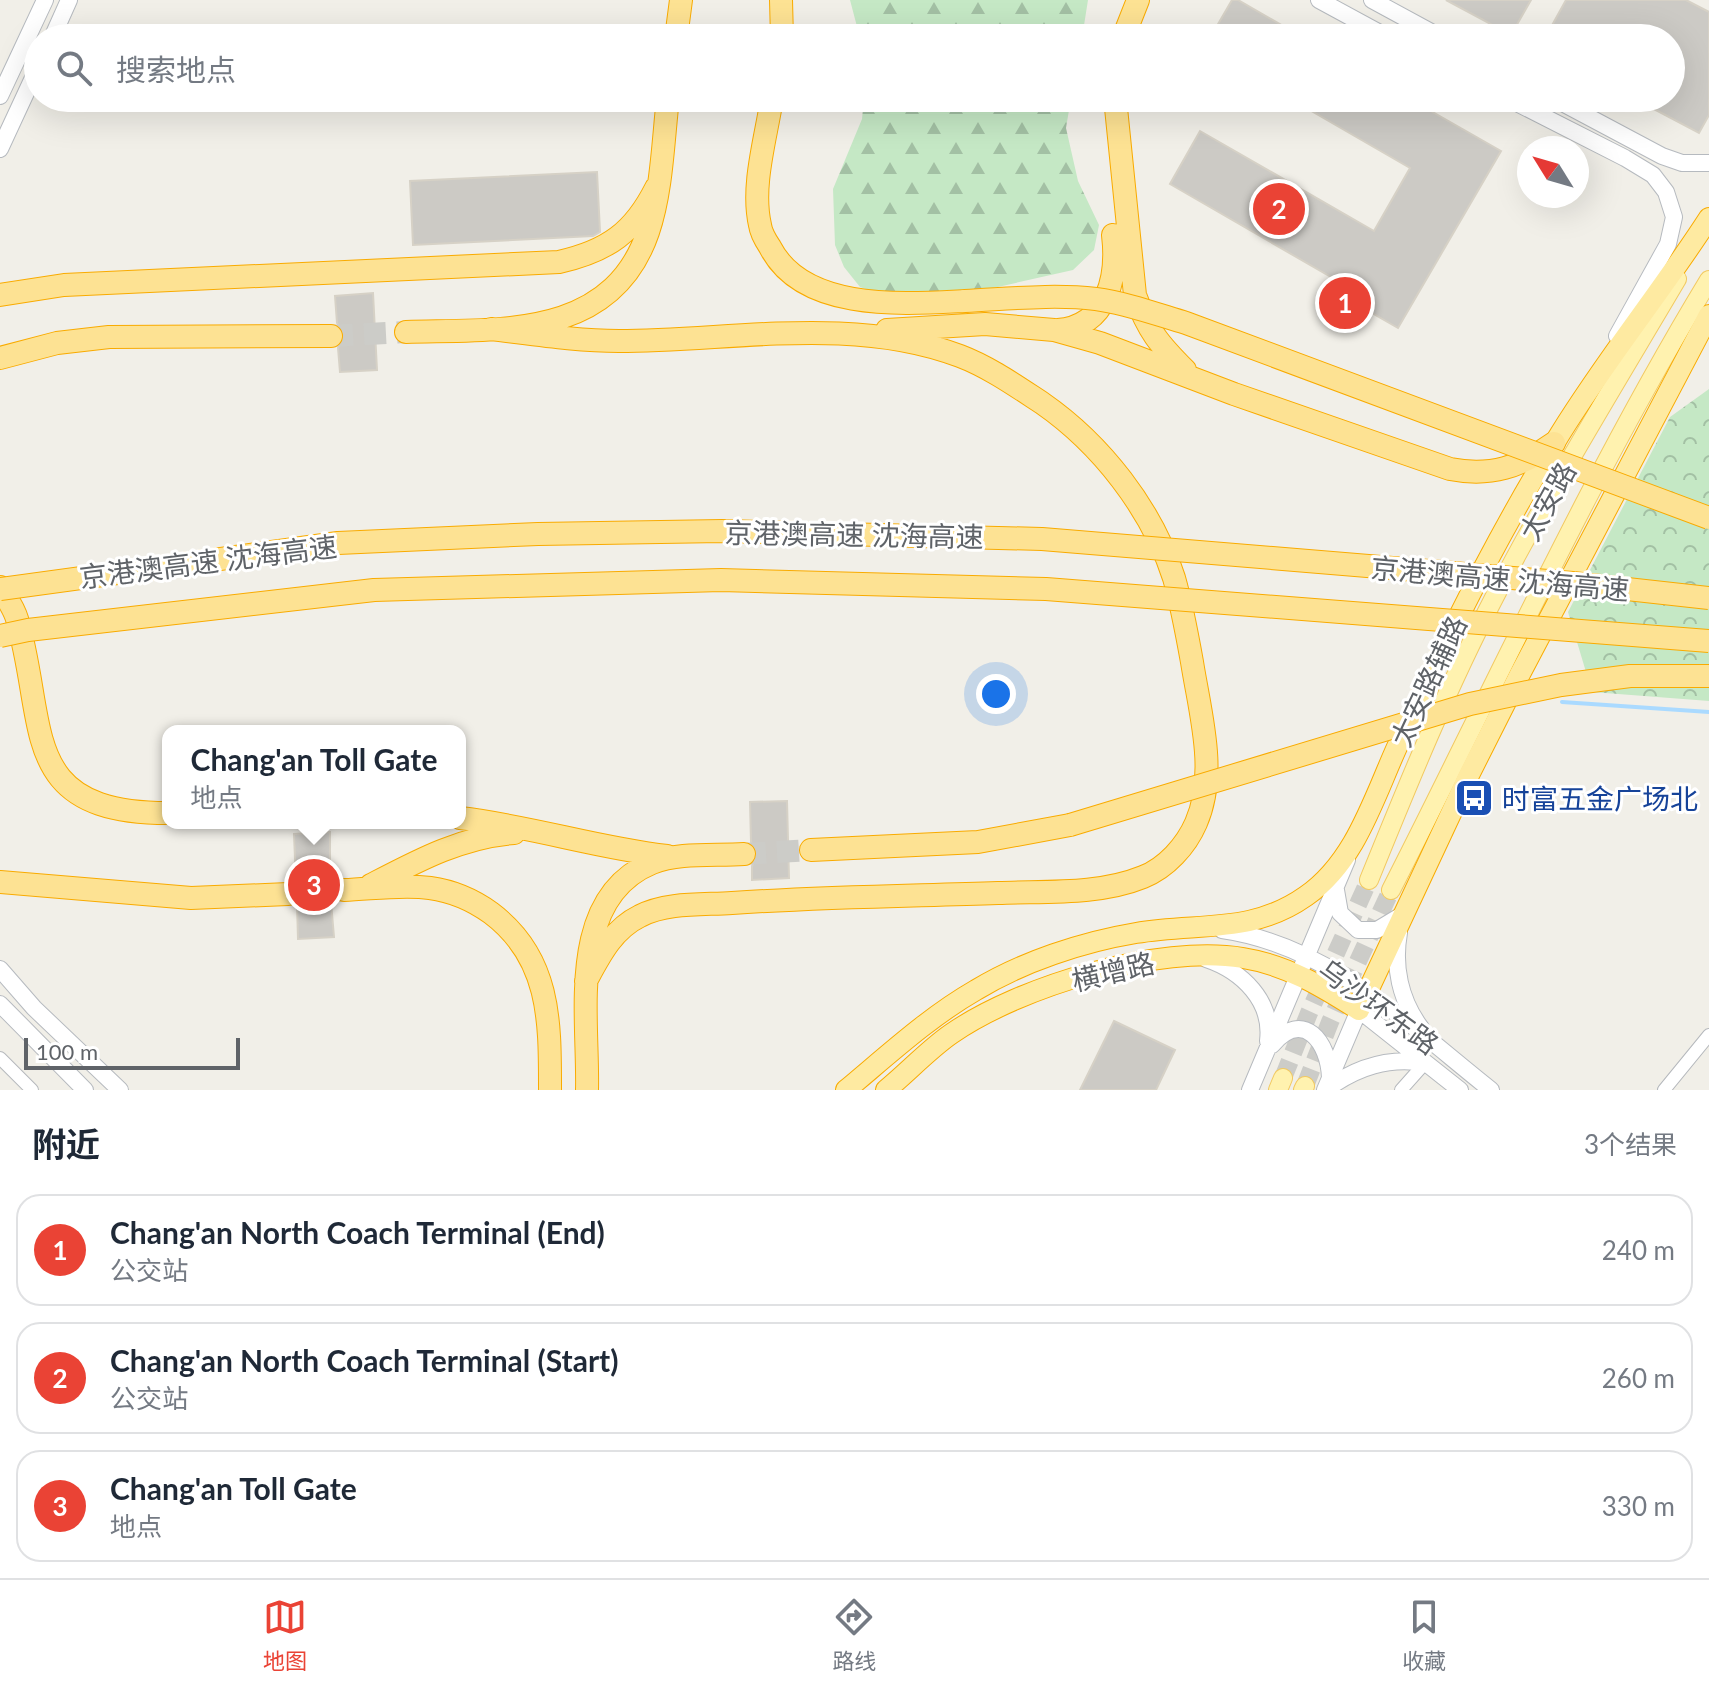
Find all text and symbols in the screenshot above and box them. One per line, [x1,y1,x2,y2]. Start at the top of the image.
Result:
search box [24,24,1685,112]
icon: search [52,46,96,90]
text: 搜索地点 [116,51,236,87]
north arrow [1517,136,1589,208]
pin: 2 [1253,179,1305,239]
pin: 1 [1319,273,1371,333]
street label: 太安路 [1512,456,1582,546]
street label: 京港澳高速 沈海高速 [724,515,984,553]
street label: 京港澳高速 沈海高速 [77,528,339,594]
street label: 京港澳高速 沈海高速 [1369,550,1631,606]
street label: 太安路辅路 [1383,610,1473,752]
your location [976,674,1016,714]
popup [162,725,466,829]
text: Chang'an Toll Gate [191,741,437,777]
bus stop icon: 时富五金广场北 [1453,777,1495,819]
text: 地点 [191,781,243,813]
place label: 时富五金广场北 [1502,781,1698,815]
pin: 3 [288,855,340,915]
street label: 横增路 [1068,945,1158,997]
street label: 乌沙环东路 [1312,951,1446,1061]
scale bar [24,1034,240,1070]
text: 100 m [36,1038,98,1065]
text: 附近 [32,1123,100,1164]
text: 3个结果 [1584,1128,1677,1160]
text: Chang'an North Coach Terminal (End) [110,1214,605,1250]
text: 1 [52,1234,68,1266]
text: 240 m [1602,1234,1675,1266]
text: 公交站 [110,1254,188,1286]
text: Chang'an North Coach Terminal (Start) [110,1342,619,1378]
text: 2 [52,1362,68,1394]
text: 260 m [1602,1362,1675,1394]
text: 公交站 [110,1382,188,1414]
text: Chang'an Toll Gate [110,1470,357,1506]
text: 3 [52,1490,68,1522]
text: 330 m [1602,1490,1675,1522]
text: 地点 [110,1510,162,1542]
tab: 地图 [263,1595,307,1675]
tab: 路线 [832,1595,876,1675]
tab: 收藏 [1402,1595,1446,1675]

